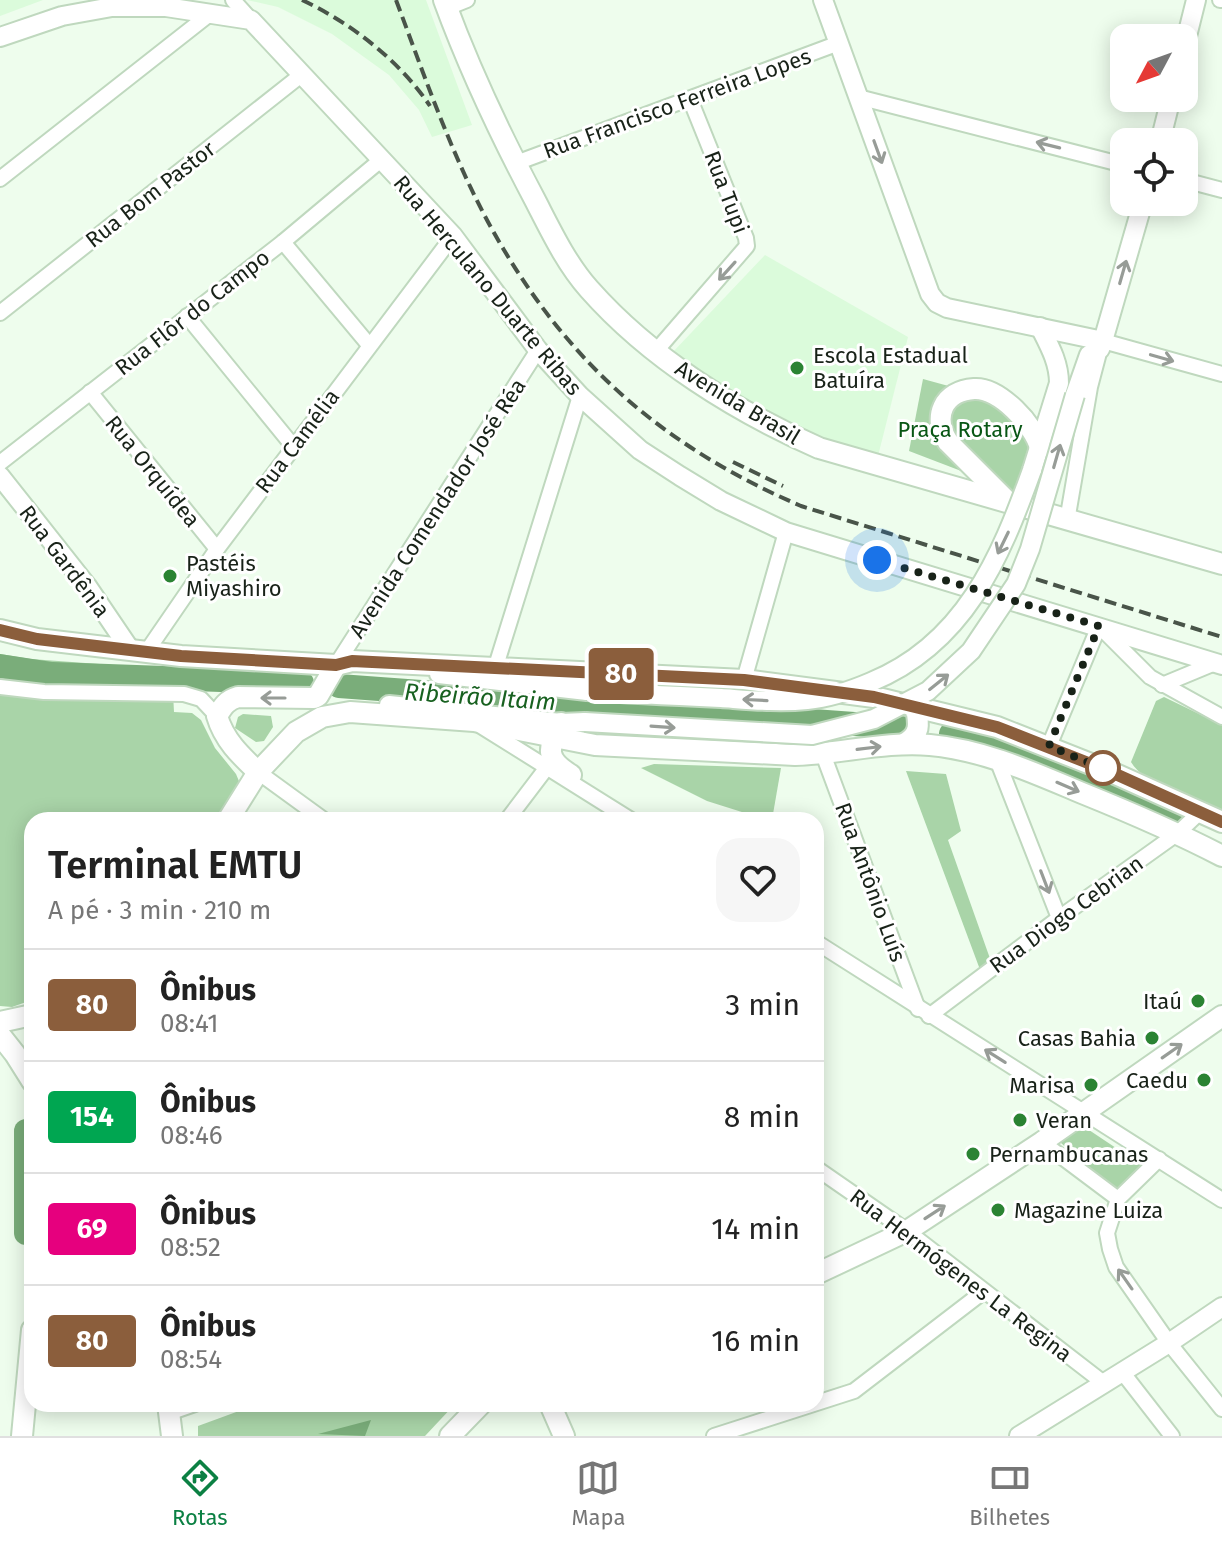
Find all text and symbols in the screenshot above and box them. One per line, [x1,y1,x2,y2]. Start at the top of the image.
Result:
north arrow [1110,24,1198,112]
map controls [1110,24,1198,216]
street label: Rua Francisco Ferreira Lopes [540,42,815,165]
button: locate [1110,128,1198,216]
street label: Rua Bom Pastor [80,135,221,253]
one-way arrow [1036,137,1062,152]
one-way arrow [872,139,886,164]
street label: Rua Tupi [698,147,755,237]
street label: Rua Herculano Duarte Ribas [388,170,588,401]
street label: Rua Flôr do Campo [110,244,275,381]
one-way arrow [1116,259,1131,285]
one-way arrow [717,261,736,281]
place label: Escola Estadual Batuíra [813,342,968,394]
one-way arrow [1149,351,1175,366]
street label: Avenida Brasil [670,355,805,450]
marker: Escola Estadual Batuíra [788,359,806,377]
street label: Avenida Comendador José Réa [343,374,531,643]
street label: Rua Camélia [249,384,345,499]
street label: Rua Orquídea [99,410,206,533]
park label: Praça Rotary [897,416,1023,443]
one-way arrow [1050,444,1065,470]
street label: Rua Gardênia [14,500,116,623]
one-way arrow [995,530,1010,554]
your location [857,540,897,580]
place label: Pastéis Miyashiro [186,550,282,602]
marker: Pastéis Miyashiro [161,567,179,585]
line badge: 80 [585,648,657,700]
text: 80 [605,657,637,690]
one-way arrow [928,673,948,691]
water label: Ribeirão Itaim [403,678,557,716]
one-way arrow [260,690,287,706]
one-way arrow [742,692,769,707]
one-way arrow [649,720,676,735]
one-way arrow [855,741,882,756]
unlabelled marker [1086,751,1120,785]
one-way arrow [1055,781,1080,795]
street label: Rua Antônio Luís [829,799,912,966]
button: heart [716,838,800,922]
text: Terminal EMTU [48,842,302,888]
street label: Rua Diogo Cebrian [984,850,1148,979]
one-way arrow [1039,869,1053,894]
text: A pé · 3 min · 210 m [48,895,271,926]
text: Ônibus [160,972,256,1008]
text: 3 min [725,987,800,1023]
text: 80 [76,988,108,1021]
place label: Itaú [1143,988,1182,1015]
marker: Itaú [1189,992,1207,1010]
text: 08:41 [160,1008,219,1039]
place label: Casas Bahia [1018,1025,1136,1052]
marker: Casas Bahia [1143,1029,1161,1047]
one-way arrow [1161,1043,1183,1059]
one-way arrow [984,1048,1007,1064]
place label: Caedu [1126,1067,1188,1094]
marker: Caedu [1195,1071,1213,1089]
place label: Marisa [1009,1072,1075,1099]
marker: Marisa [1082,1076,1100,1094]
text: Ônibus [160,1084,256,1120]
text: 8 min [724,1099,800,1135]
text: 154 [70,1100,114,1133]
place label: Veran [1036,1107,1092,1134]
marker: Veran [1011,1111,1029,1129]
text: 08:46 [160,1120,223,1151]
place label: Pernambucanas [989,1141,1148,1168]
marker: Pernambucanas [964,1145,982,1163]
street label: Rua Hermógenes La Regina [844,1183,1077,1368]
text: Ônibus [160,1196,256,1232]
place label: Magazine Luiza [1014,1197,1163,1224]
marker: Magazine Luiza [989,1201,1007,1219]
one-way arrow [923,1204,946,1220]
text: 14 min [711,1211,800,1247]
text: 69 [76,1212,108,1245]
text: 08:52 [160,1232,221,1263]
one-way arrow [1117,1269,1133,1291]
text: Ônibus [160,1308,256,1344]
text: 16 min [711,1323,800,1359]
text: 80 [76,1324,108,1357]
text: 08:54 [160,1344,222,1375]
tab: Rotas [172,1456,228,1531]
tab: Mapa [571,1456,625,1531]
tab: Bilhetes [969,1456,1050,1531]

